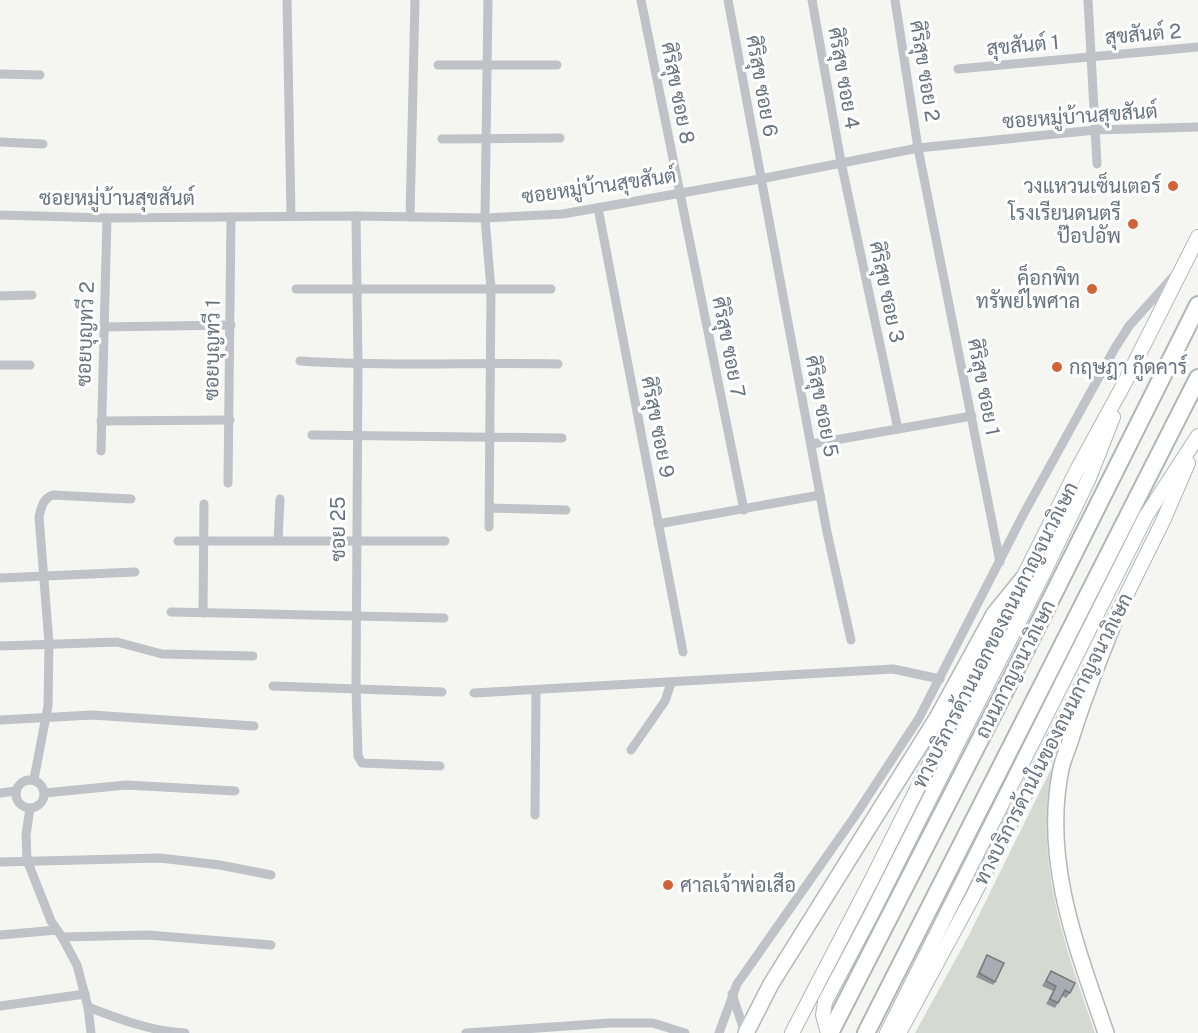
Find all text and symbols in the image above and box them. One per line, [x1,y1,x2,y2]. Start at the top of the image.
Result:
street label: สุขสันต์ 2 [1104,17,1182,51]
street label: ศิริสุข ซอย 2 [903,19,945,124]
street label: ศิริสุข ซอย 4 [821,25,865,131]
street label: สุขสันต์ 1 [985,28,1061,62]
street label: ศิริสุข ซอย 6 [739,33,783,139]
street label: ศิริสุข ซอย 8 [654,40,700,146]
street label: ซอยหมู่บ้านสุขสันต์ [1001,97,1159,136]
street label: ซอยหมู่บ้านสุขสันต์ [520,161,678,212]
place label: วงแหวนเซ็นเตอร์ [1023,171,1161,198]
marker: วงแหวนเซ็นเตอร์ [1166,179,1180,193]
street label: ซอยหมู่บ้านสุขสันต์ [39,184,195,213]
place label: โรงเรียนดนตรี ป๊อปอัพ [1007,200,1121,248]
marker: โรงเรียนดนตรี ป๊อปอัพ [1126,217,1140,231]
street label: ศิริสุข ซอย 3 [863,239,909,345]
place label: ค็อกพิท ทรัพย์ไพศาล [976,263,1080,313]
street label: ซอยบุญทวี 2 [70,281,101,387]
marker: ค็อกพิท ทรัพย์ไพศาล [1085,282,1099,296]
street label: ศิริสุข ซอย 7 [705,294,751,400]
street label: ซอยบุญทวี 1 [198,299,227,401]
street label: ศิริสุข ซอย 1 [961,336,1005,438]
street label: ศิริสุข ซอย 5 [798,353,844,459]
place label: กฤษฎา กู๊ดคาร์ [1069,353,1187,382]
marker: กฤษฎา กู๊ดคาร์ [1050,360,1064,374]
street label: ศิริสุข ซอย 9 [634,374,680,480]
street label: ทางบริการด้านนอกของถนนกาญจนาภิเษก [907,478,1083,792]
street label: ซอย 25 [326,496,350,562]
street label: ทางบริการด้านในของถนนกาญจนาภิเษก [968,588,1137,889]
street label: ถนนกาญจนาภิเษก [970,596,1060,742]
place label: ศาลเจ้าพ่อเสือ [680,871,796,897]
marker: ศาลเจ้าพ่อเสือ [661,878,675,892]

